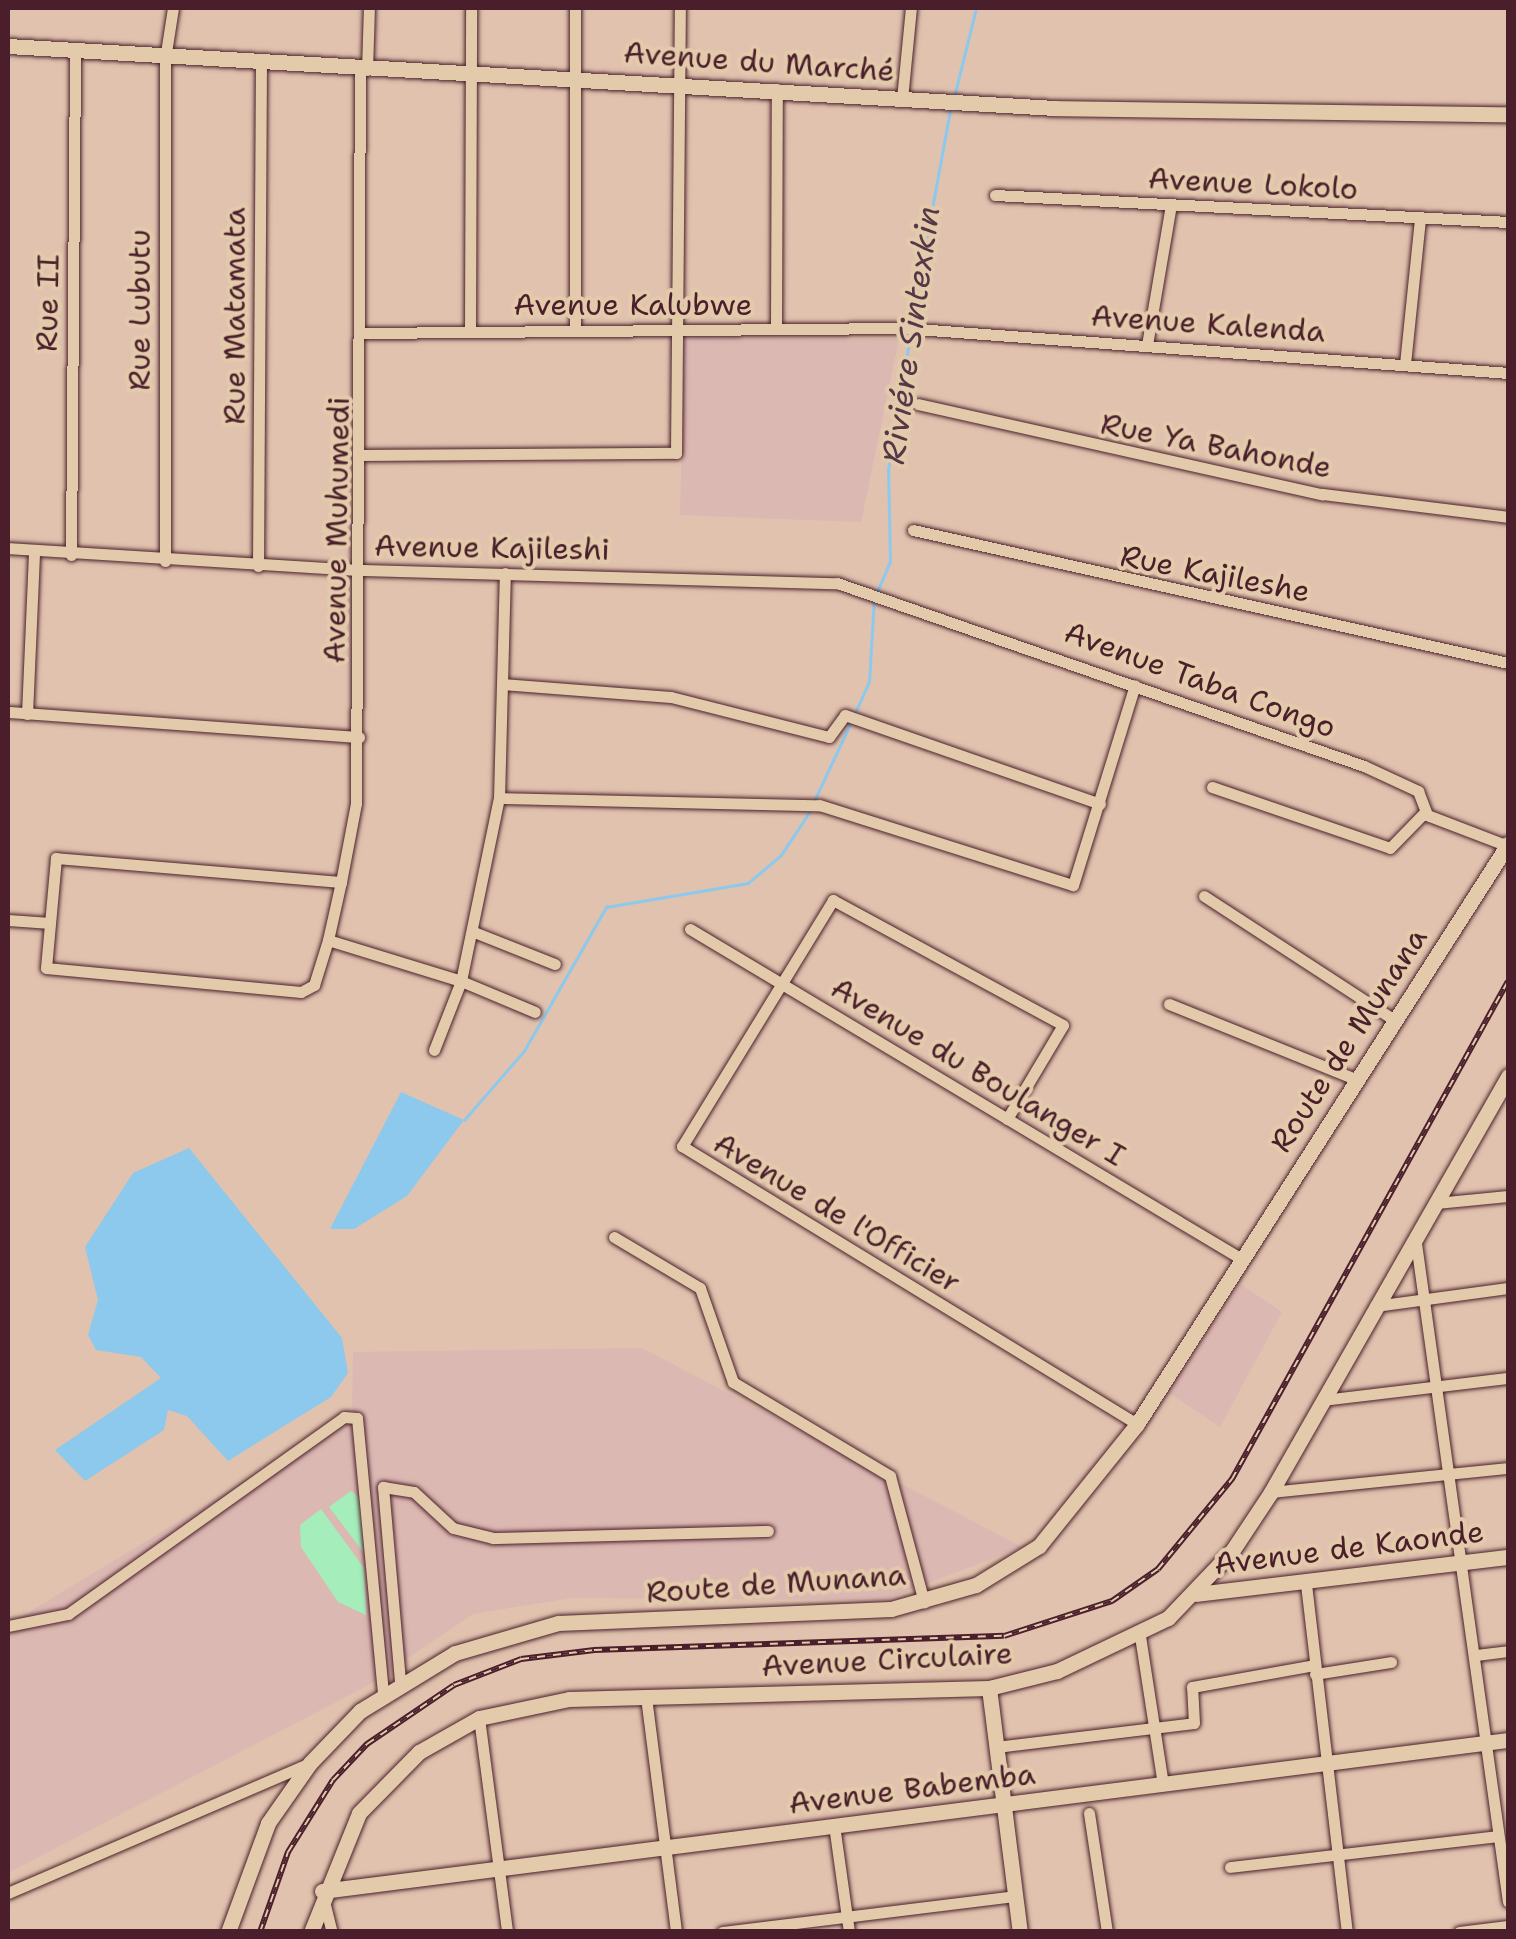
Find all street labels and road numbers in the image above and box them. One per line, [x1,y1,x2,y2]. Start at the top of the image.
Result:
street label: Avenue du Marché [622,35,896,89]
street label: Avenue Lokolo [1147,161,1359,207]
street label: Rue Matamata [217,207,253,425]
street label: Rue Lubutu [122,229,158,391]
street label: Rue II [29,254,67,352]
street label: Avenue Kalubwe [513,287,753,323]
street label: Avenue Kalenda [1090,298,1326,350]
street label: Avenue Muhumedi [317,396,357,664]
street label: Rue Ya Bahonde [1098,406,1334,486]
street label: Avenue Kajileshi [374,528,610,568]
street label: Rue Kajileshe [1117,538,1313,610]
street label: Avenue Taba Congo [1059,614,1341,746]
street label: Route de Munana [1263,921,1435,1159]
street label: Avenue du Boulanger I [824,970,1132,1174]
street label: Avenue de l'Officier [707,1125,967,1301]
street label: Avenue de Kaonde [1212,1514,1486,1582]
street label: Route de Munana [645,1557,907,1611]
street label: Avenue Circulaire [761,1635,1013,1685]
street label: Avenue Babemba [787,1756,1037,1822]

